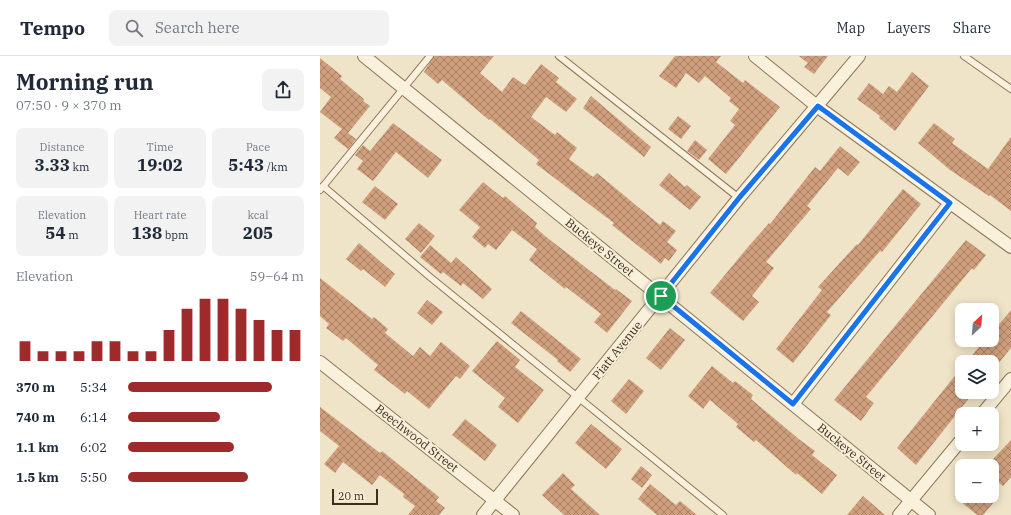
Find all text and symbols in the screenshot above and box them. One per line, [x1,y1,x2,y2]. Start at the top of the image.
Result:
search box [109,10,389,46]
text: Tempo [20,16,85,40]
icon: search [123,17,145,39]
text: Search here [155,18,240,37]
text: Map [837,19,865,37]
text: Layers [887,19,931,37]
text: Share [953,19,991,37]
text: Morning run [16,67,154,96]
button: share [262,69,304,111]
text: 07:50 · 9 × 370 m [16,97,122,114]
text: Distance [40,140,84,154]
text: Time [146,140,174,154]
text: Pace [246,140,270,154]
text: 3.33 [35,154,70,176]
text: 19:02 [137,154,183,176]
text: 5:43 [228,154,264,176]
text: km [70,160,89,174]
text: /km [264,160,288,174]
text: Elevation [38,208,86,222]
text: Heart rate [134,208,186,222]
text: kcal [247,208,269,222]
street label: Buckeye Street [563,215,637,279]
text: 54 [45,222,66,244]
text: 138 [132,222,162,244]
text: 205 [243,222,273,244]
text: m [66,228,79,242]
text: bpm [162,228,188,242]
text: Elevation [16,268,73,285]
text: 59–64 m [250,268,304,285]
pin [644,279,678,313]
icon: arrive [650,285,672,307]
north arrow [955,303,999,347]
map controls [955,303,999,503]
street label: Piatt Avenue [589,318,645,382]
button: layers [955,355,999,399]
text: 370 m [16,379,55,396]
text: 5:34 [80,379,107,396]
street label: Beechwood Street [372,401,462,475]
button: + [955,407,999,451]
text: 740 m [16,409,55,426]
text: 6:14 [80,409,107,426]
street label: Buckeye Street [815,420,889,484]
text: 1.1 km [16,439,59,456]
text: 6:02 [80,439,107,456]
button: − [955,459,999,503]
text: 1.5 km [16,469,59,486]
text: 5:50 [80,469,107,486]
scale bar [332,487,378,506]
text: 20 m [338,489,364,503]

